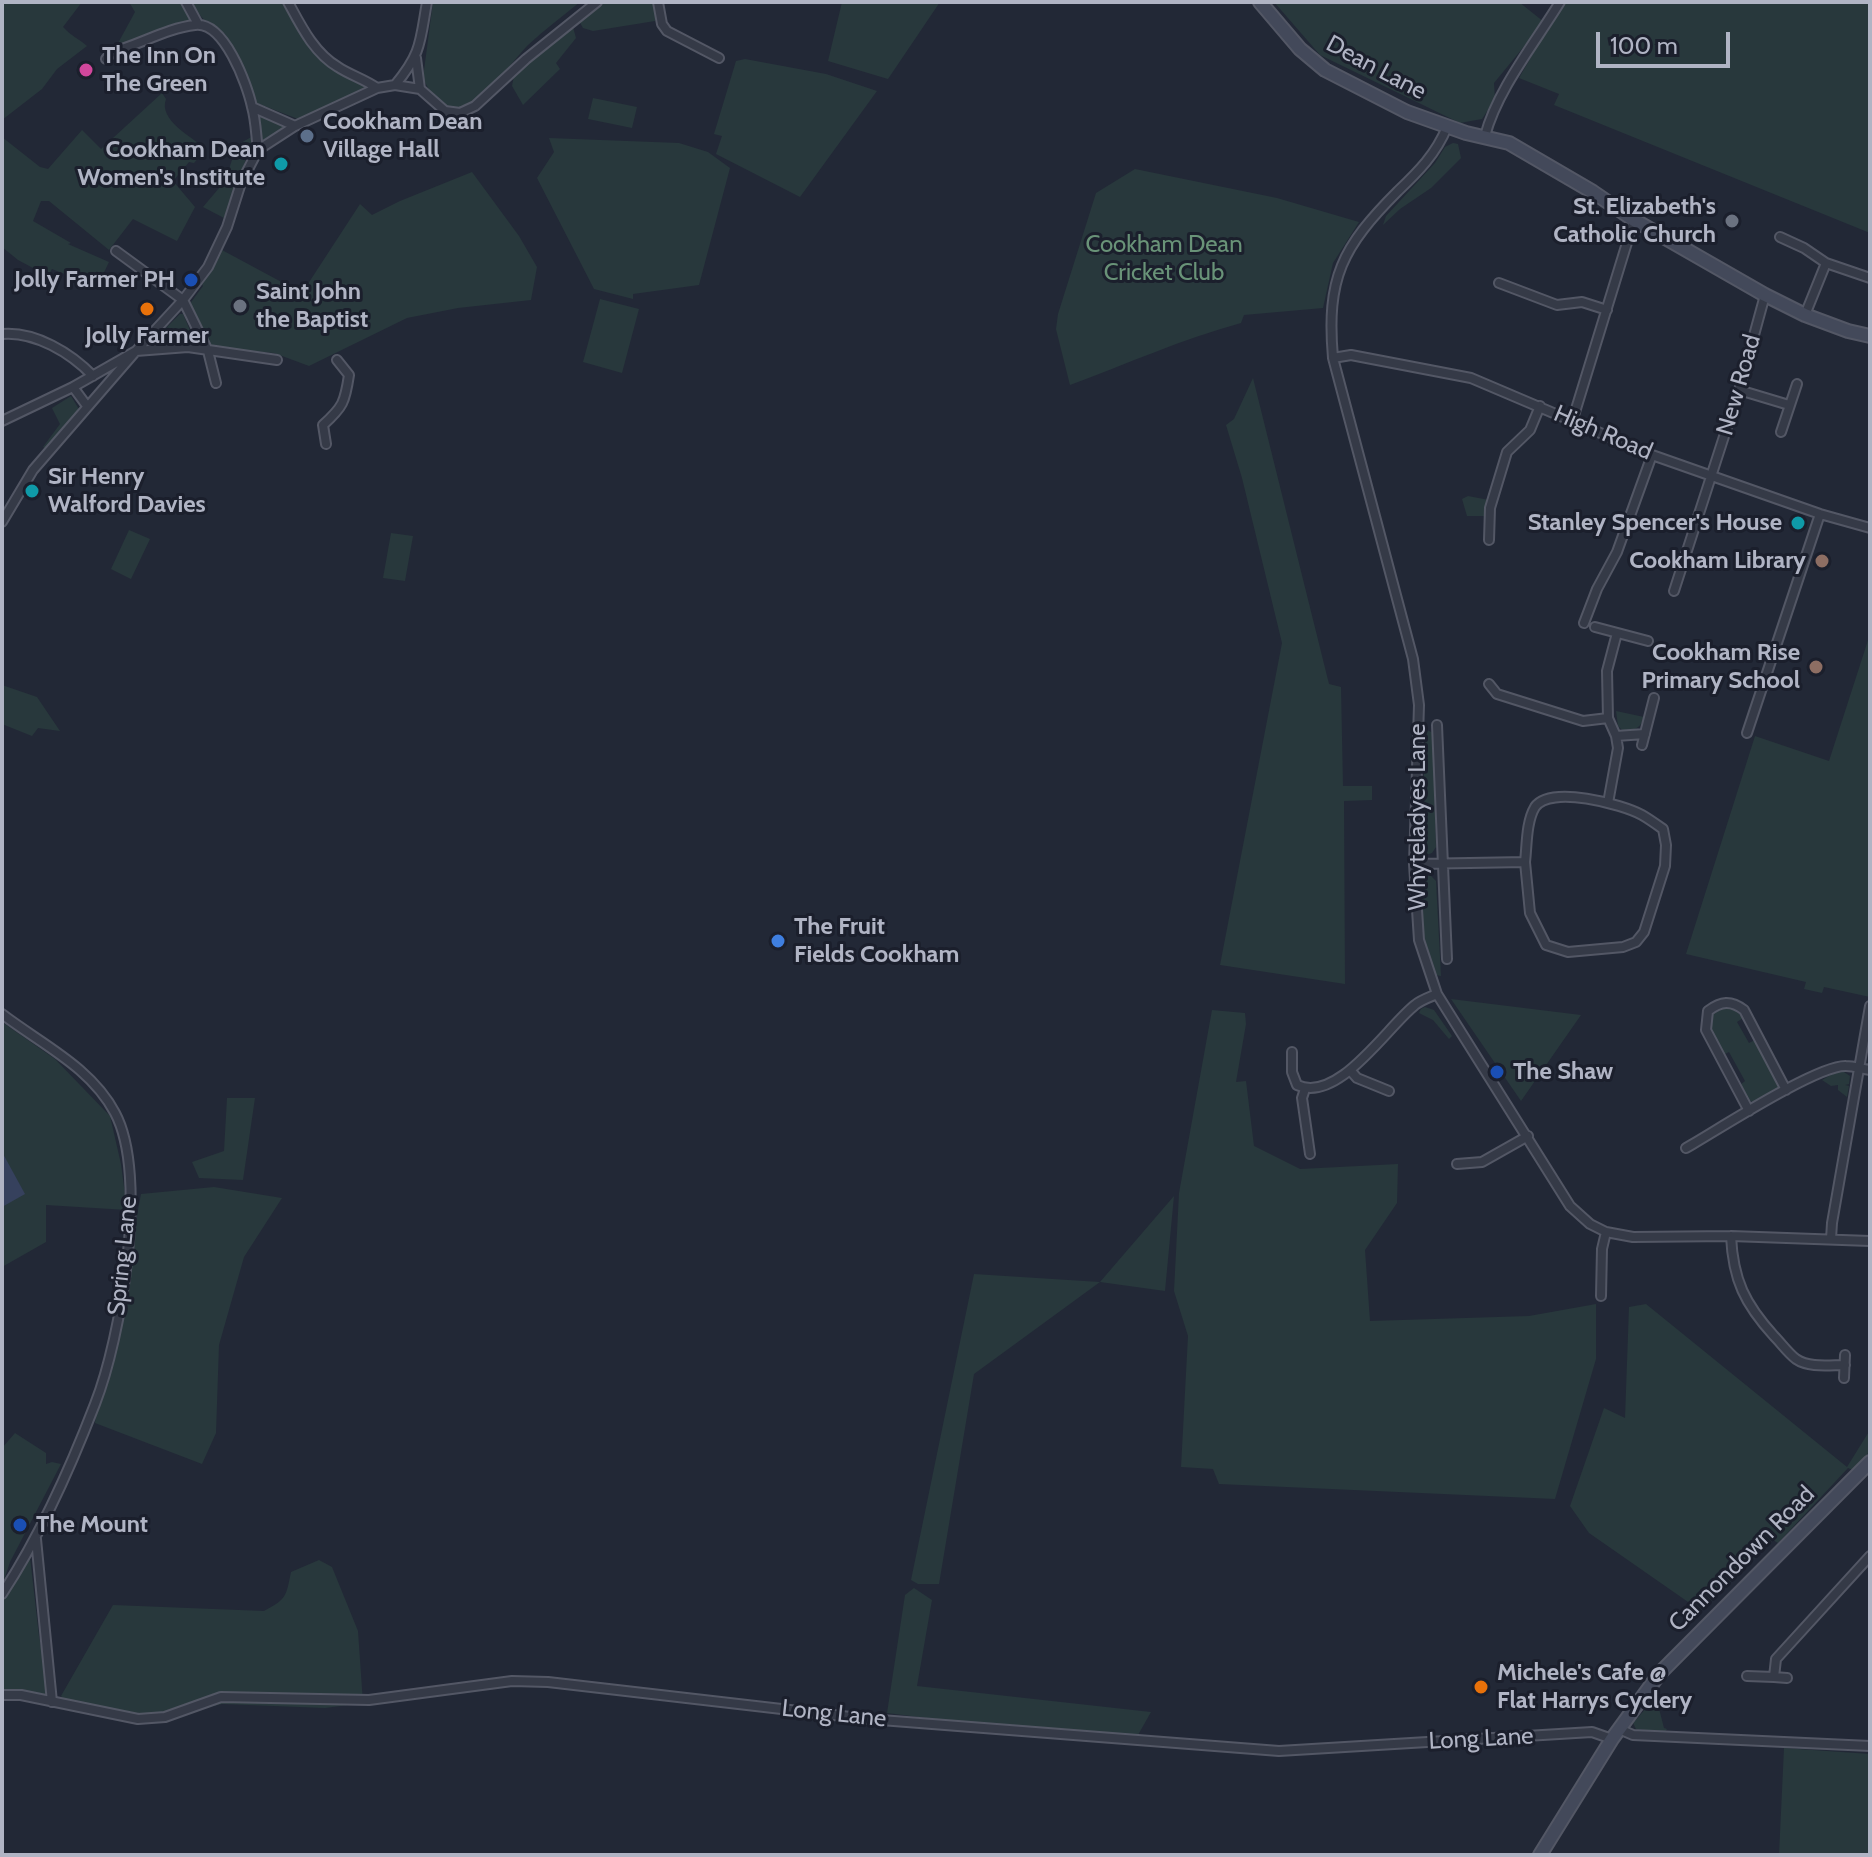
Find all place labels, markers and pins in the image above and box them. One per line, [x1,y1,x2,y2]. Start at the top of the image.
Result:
place label: The Inn On The Green [102,42,216,98]
marker: The Inn On The Green [77,61,95,79]
place label: Cookham Dean Village Hall [323,108,483,164]
marker: Cookham Dean Village Hall [298,127,316,145]
place label: Cookham Dean Women's Institute [77,136,265,192]
marker: Cookham Dean Women's Institute [272,155,290,173]
place label: St. Elizabeth's Catholic Church [1553,193,1716,249]
marker: St. Elizabeth's Catholic Church [1723,212,1741,230]
place label: Jolly Farmer PH [14,266,175,294]
marker: Jolly Farmer PH [182,271,200,289]
place label: Saint John the Baptist [256,278,368,334]
marker: Saint John the Baptist [231,297,249,315]
marker: Jolly Farmer [138,300,156,318]
place label: Jolly Farmer [85,322,209,350]
place label: Sir Henry Walford Davies [48,463,206,519]
marker: Sir Henry Walford Davies [23,482,41,500]
place label: Stanley Spencer's House [1528,509,1782,537]
marker: Stanley Spencer's House [1789,514,1807,532]
place label: Cookham Library [1629,547,1806,575]
marker: Cookham Library [1813,552,1831,570]
place label: Cookham Rise Primary School [1641,639,1800,695]
marker: Cookham Rise Primary School [1807,658,1825,676]
place label: The Fruit Fields Cookham [794,913,959,969]
marker: The Fruit Fields Cookham [769,932,787,950]
place label: The Shaw [1513,1058,1613,1086]
marker: The Shaw [1488,1063,1506,1081]
place label: The Mount [36,1511,148,1539]
marker: The Mount [11,1516,29,1534]
place label: Michele's Cafe @ Flat Harrys Cyclery [1497,1659,1692,1715]
marker: Michele's Cafe @ Flat Harrys Cyclery [1472,1678,1490,1696]

